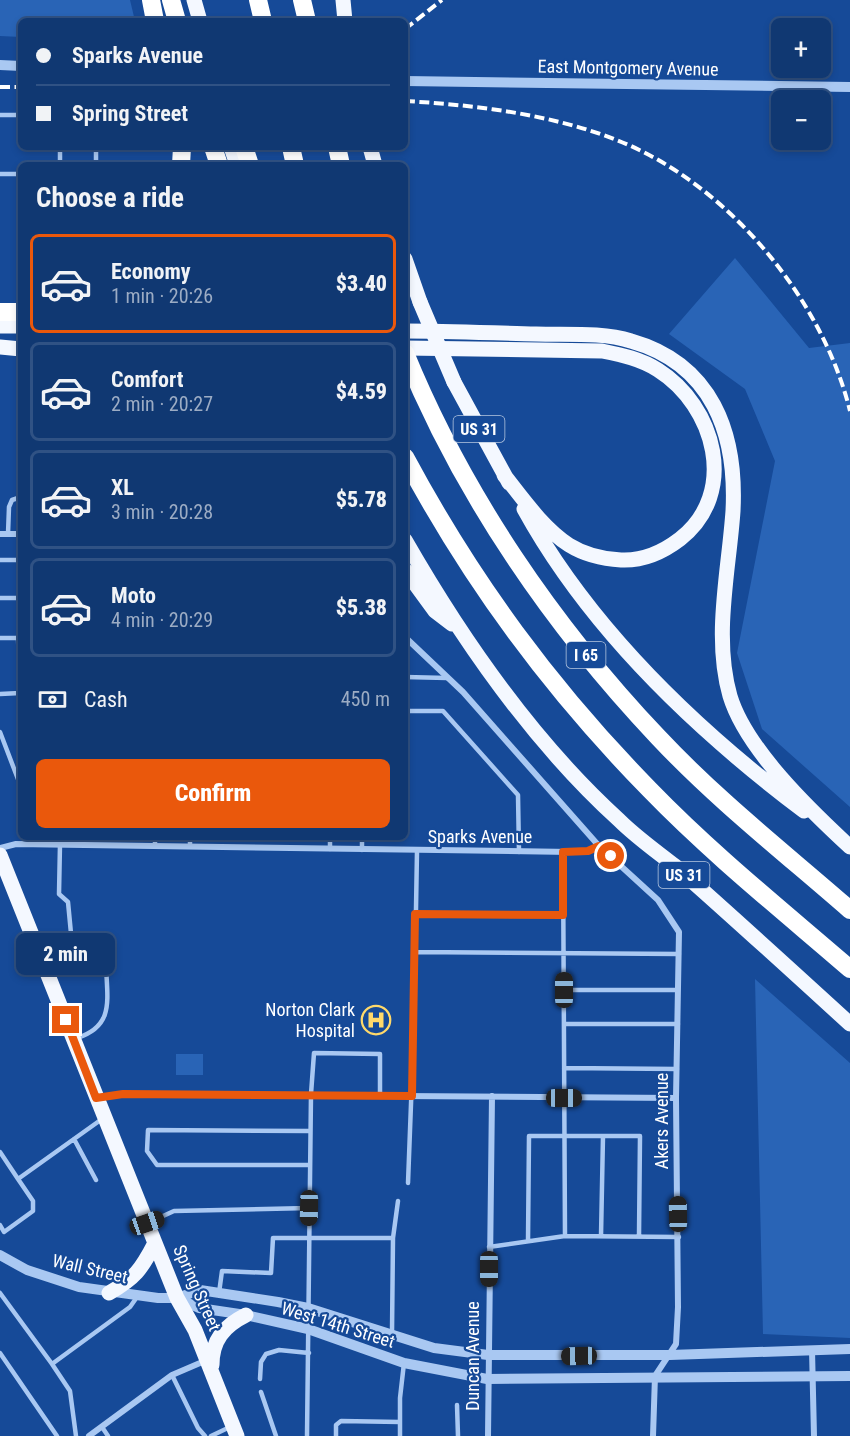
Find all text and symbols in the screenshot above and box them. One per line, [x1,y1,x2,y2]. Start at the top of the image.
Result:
map controls [771,18,831,150]
button: + [771,18,831,78]
text: Sparks Avenue [72,43,203,68]
street label: East Montgomery Avenue [537,55,719,80]
button: − [771,90,831,150]
text: Spring Street [72,101,188,126]
text: Choose a ride [36,182,184,214]
icon: car [39,257,93,311]
text: Economy [111,259,191,284]
text: $3.40 [336,271,387,296]
text: 1 min · 20:26 [111,284,213,308]
icon: car [39,365,93,419]
text: Comfort [111,367,184,392]
text: $4.59 [336,379,387,404]
text: 2 min · 20:27 [111,392,213,416]
road number: US 31 [454,416,504,442]
icon: car [39,473,93,527]
text: XL [111,475,134,500]
text: $5.78 [336,487,387,512]
text: 3 min · 20:28 [111,500,213,524]
icon: car [39,581,93,635]
text: Moto [111,583,156,608]
text: $5.38 [336,595,387,620]
text: 4 min · 20:29 [111,608,213,632]
road number: I 65 [566,642,606,668]
icon: cash [36,683,69,716]
text: Cash [84,687,128,712]
text: 450 m [341,687,390,711]
button: Confirm [36,759,390,828]
street label: Sparks Avenue [428,826,532,847]
route start [597,842,624,869]
road number: US 31 [658,862,710,888]
callout: 2 min [16,933,116,975]
text: 2 min [43,942,88,966]
car [555,972,573,1008]
place label: Norton Clark Hospital [265,999,355,1041]
hospital icon: Norton Clark Hospital [360,1004,392,1036]
route end [52,1006,79,1033]
street label: Akers Avenue [651,1073,672,1169]
car [546,1089,582,1107]
car [300,1190,318,1226]
car [669,1196,687,1232]
car [127,1209,167,1237]
street label: Spring Street [169,1242,226,1334]
street label: Wall Street [50,1250,130,1287]
car [480,1251,498,1287]
street label: West 14th Street [279,1297,397,1352]
street label: Duncan Avenue [462,1301,483,1411]
car [561,1347,597,1365]

